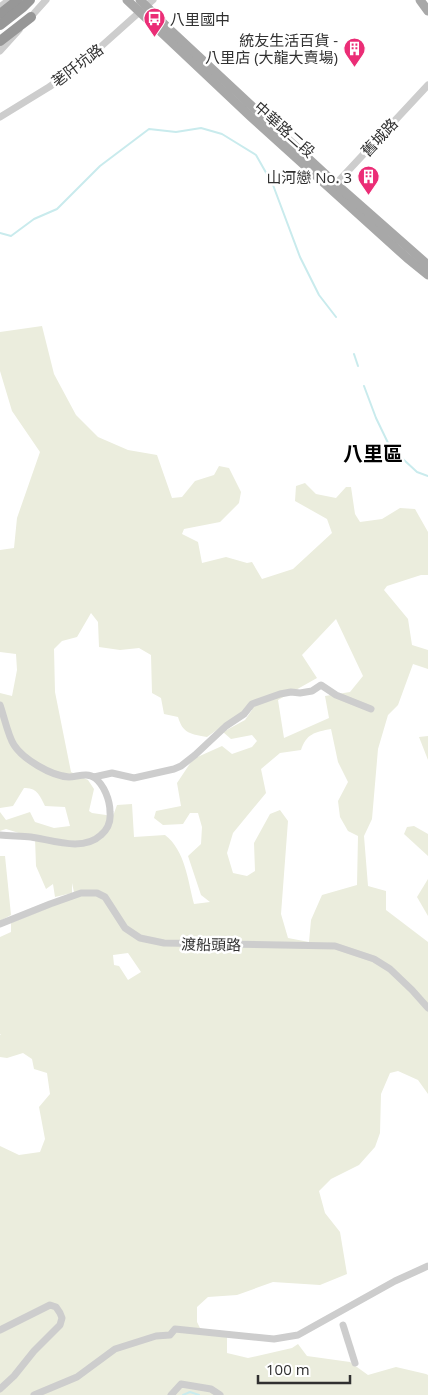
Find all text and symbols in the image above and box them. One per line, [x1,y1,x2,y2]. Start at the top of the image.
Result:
bus stop icon: 八里國中 [142,7,166,38]
place label: 八里國中 [170,9,230,29]
place label: 統友生活百貨 - 八里店 (大龍大賣場) [205,30,338,67]
building icon: 統友生活百貨 - 八里店 (大龍大賣場) [342,37,366,68]
street label: 荖阡坑路 [47,39,107,91]
street label: 中華路二段 [250,96,320,162]
street label: 舊城路 [356,114,402,160]
building icon: 山河戀 No. 3 [356,165,380,196]
place label: 山河戀 No. 3 [266,167,352,187]
district label: 八里區 [343,440,403,467]
street label: 渡船頭路 [181,933,241,955]
scale bar [258,1352,350,1384]
text: 100 m [266,1359,310,1379]

